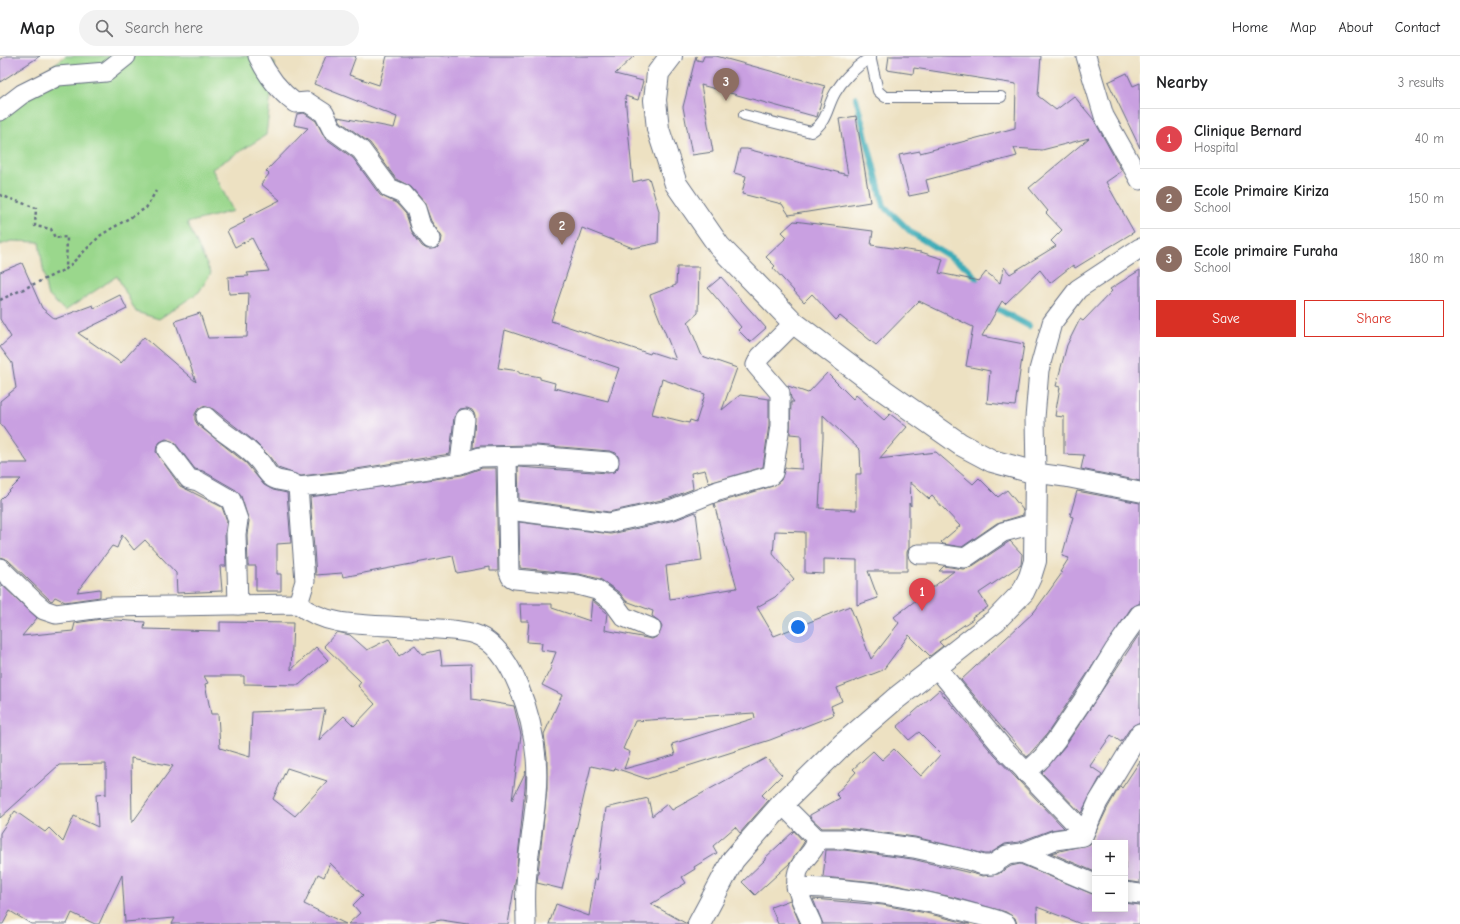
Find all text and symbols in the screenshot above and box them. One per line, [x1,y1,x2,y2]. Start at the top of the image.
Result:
search box [79,10,359,46]
text: Map [20,17,55,39]
icon: search [93,17,115,39]
text: Search here [125,19,203,37]
text: Home [1232,19,1268,36]
text: Map [1290,19,1316,36]
text: About [1338,19,1373,36]
text: Contact [1395,19,1440,36]
pin: 3 [713,68,739,101]
text: Nearby [1156,73,1207,92]
text: 3 results [1398,75,1444,90]
text: Clinique Bernard [1194,122,1302,140]
text: 1 [1166,131,1172,146]
text: 40 m [1415,131,1444,146]
text: Hospital [1194,140,1238,155]
text: Ecole Primaire Kiriza [1194,182,1329,200]
text: 2 [1166,191,1172,206]
text: 150 m [1409,191,1444,206]
text: School [1194,200,1231,215]
pin: 2 [549,212,575,245]
text: Ecole primaire Furaha [1194,242,1338,260]
text: 3 [1166,251,1172,266]
text: 180 m [1409,251,1444,266]
text: School [1194,260,1231,275]
button: Save [1156,300,1296,337]
button: Share [1304,300,1444,337]
pin: 1 [909,578,935,611]
your location [788,617,808,637]
map controls [1092,840,1128,912]
button: + [1092,840,1128,876]
button: − [1092,876,1128,912]

